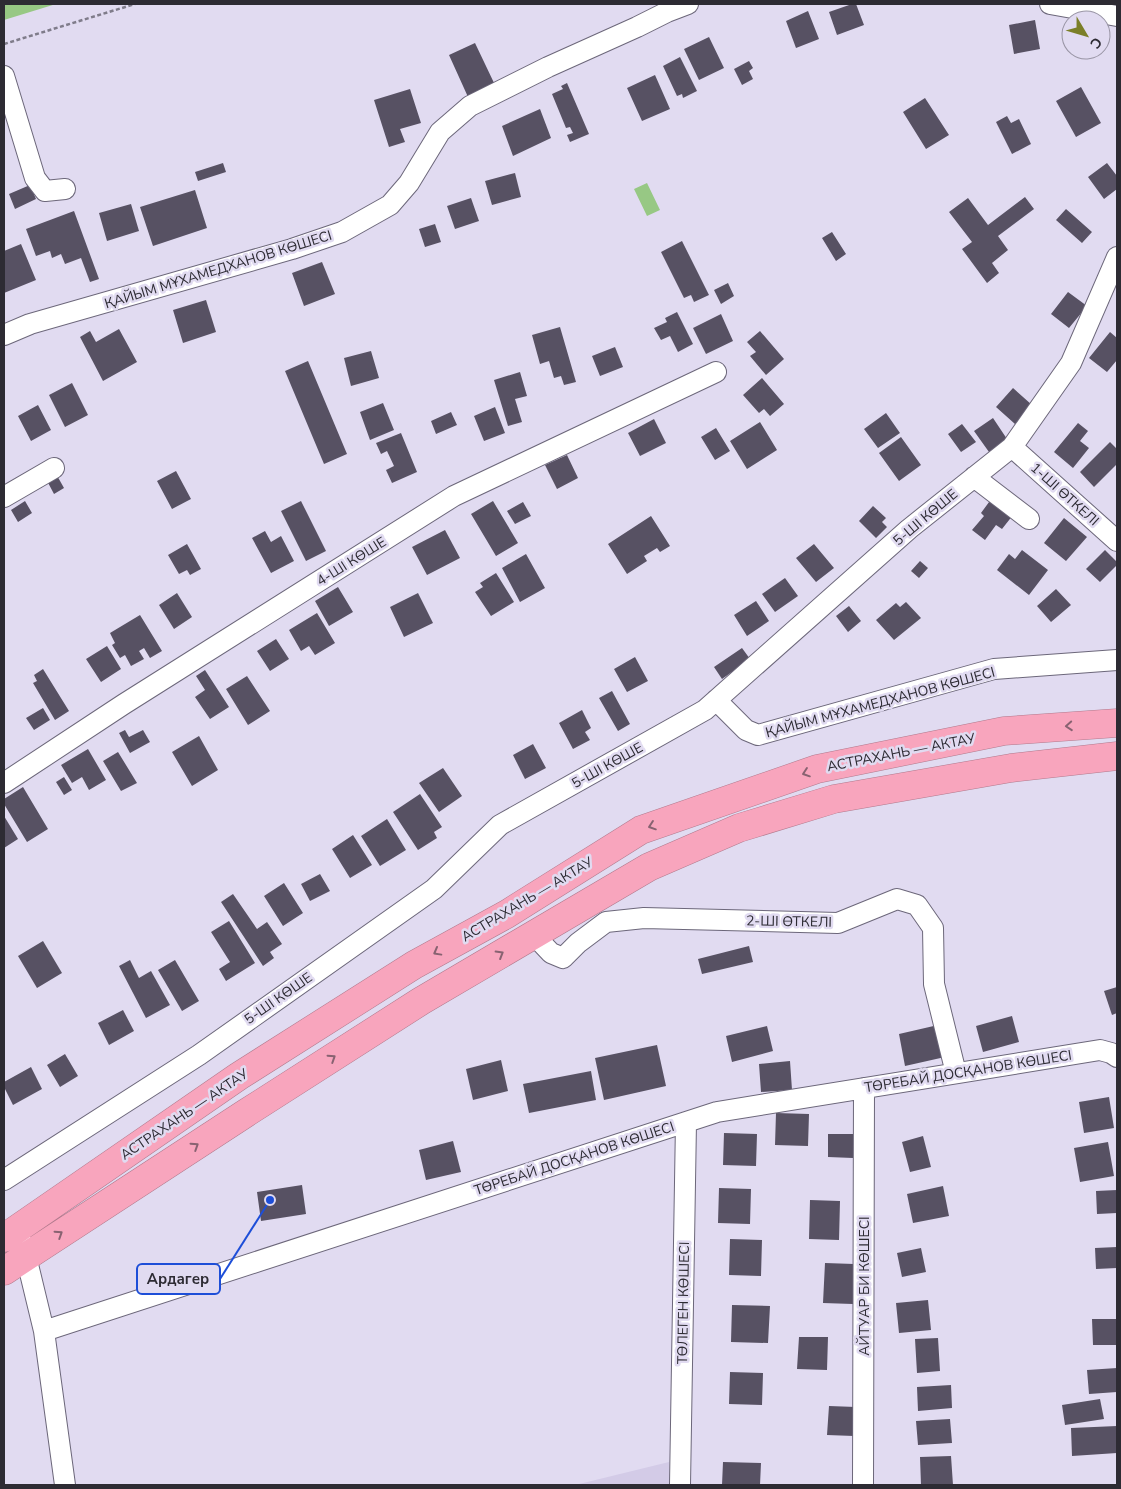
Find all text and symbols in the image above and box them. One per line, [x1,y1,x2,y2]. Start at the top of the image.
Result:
north arrow [1061,10,1111,60]
text: С [1085,33,1106,53]
street label: ҚАЙЫМ МҰХАМЕДХАНОВ КӨШЕСI [102,226,334,313]
street label: 1-ШІ ӨТКЕЛІ [1026,459,1103,530]
street label: 5-ШI КӨШЕ [889,485,962,550]
street label: 4-ШI КӨШЕ [313,532,390,590]
street label: ҚАЙЫМ МҰХАМЕДХАНОВ КӨШЕСI [763,663,997,742]
one-way arrow [1064,721,1072,732]
street label: АСТРАХАНЬ — АКТАУ [825,729,978,776]
street label: 5-ШI КӨШЕ [568,738,646,793]
one-way arrow [802,767,811,777]
one-way arrow [649,821,657,831]
street label: АСТРАХАНЬ — АКТАУ [458,852,598,946]
street label: 2-ШІ ӨТКЕЛІ [746,911,832,932]
one-way arrow [433,946,442,956]
one-way arrow [495,951,504,961]
street label: 5-ШI КӨШЕ [241,968,316,1029]
street label: ТӨРЕБАЙ ДОСҚАНОВ КӨШЕСІ [863,1046,1073,1097]
one-way arrow [327,1054,336,1064]
street label: АСТРАХАНЬ — АКТАУ [117,1064,253,1164]
street label: ТӨРЕБАЙ ДОСҚАНОВ КӨШЕСІ [472,1117,677,1200]
one-way arrow [190,1142,199,1152]
street label: АЙТУАР БИ КӨШЕСІ [855,1216,874,1356]
one-way arrow [54,1231,63,1241]
street label: ТӨЛЕГЕН КӨШЕСІ [673,1242,694,1364]
callout: Ардагер [137,1264,220,1294]
text: Ардагер [147,1269,209,1289]

